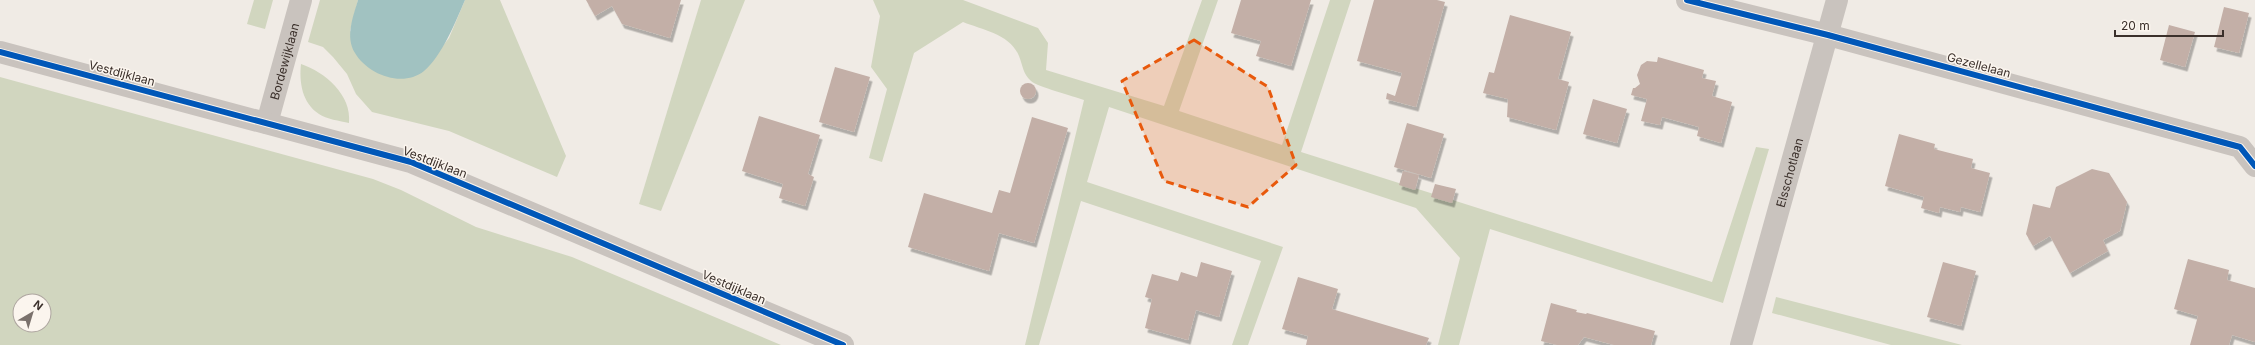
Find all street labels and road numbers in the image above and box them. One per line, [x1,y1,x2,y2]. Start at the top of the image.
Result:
street label: Bordewijklaan [266,21,302,102]
street label: Gezellelaan [1945,49,2013,81]
street label: Vestdijklaan [87,57,157,89]
street label: Elsschotlaan [1772,136,1806,209]
street label: Vestdijklaan [401,143,469,181]
street label: Vestdijklaan [700,267,768,307]

